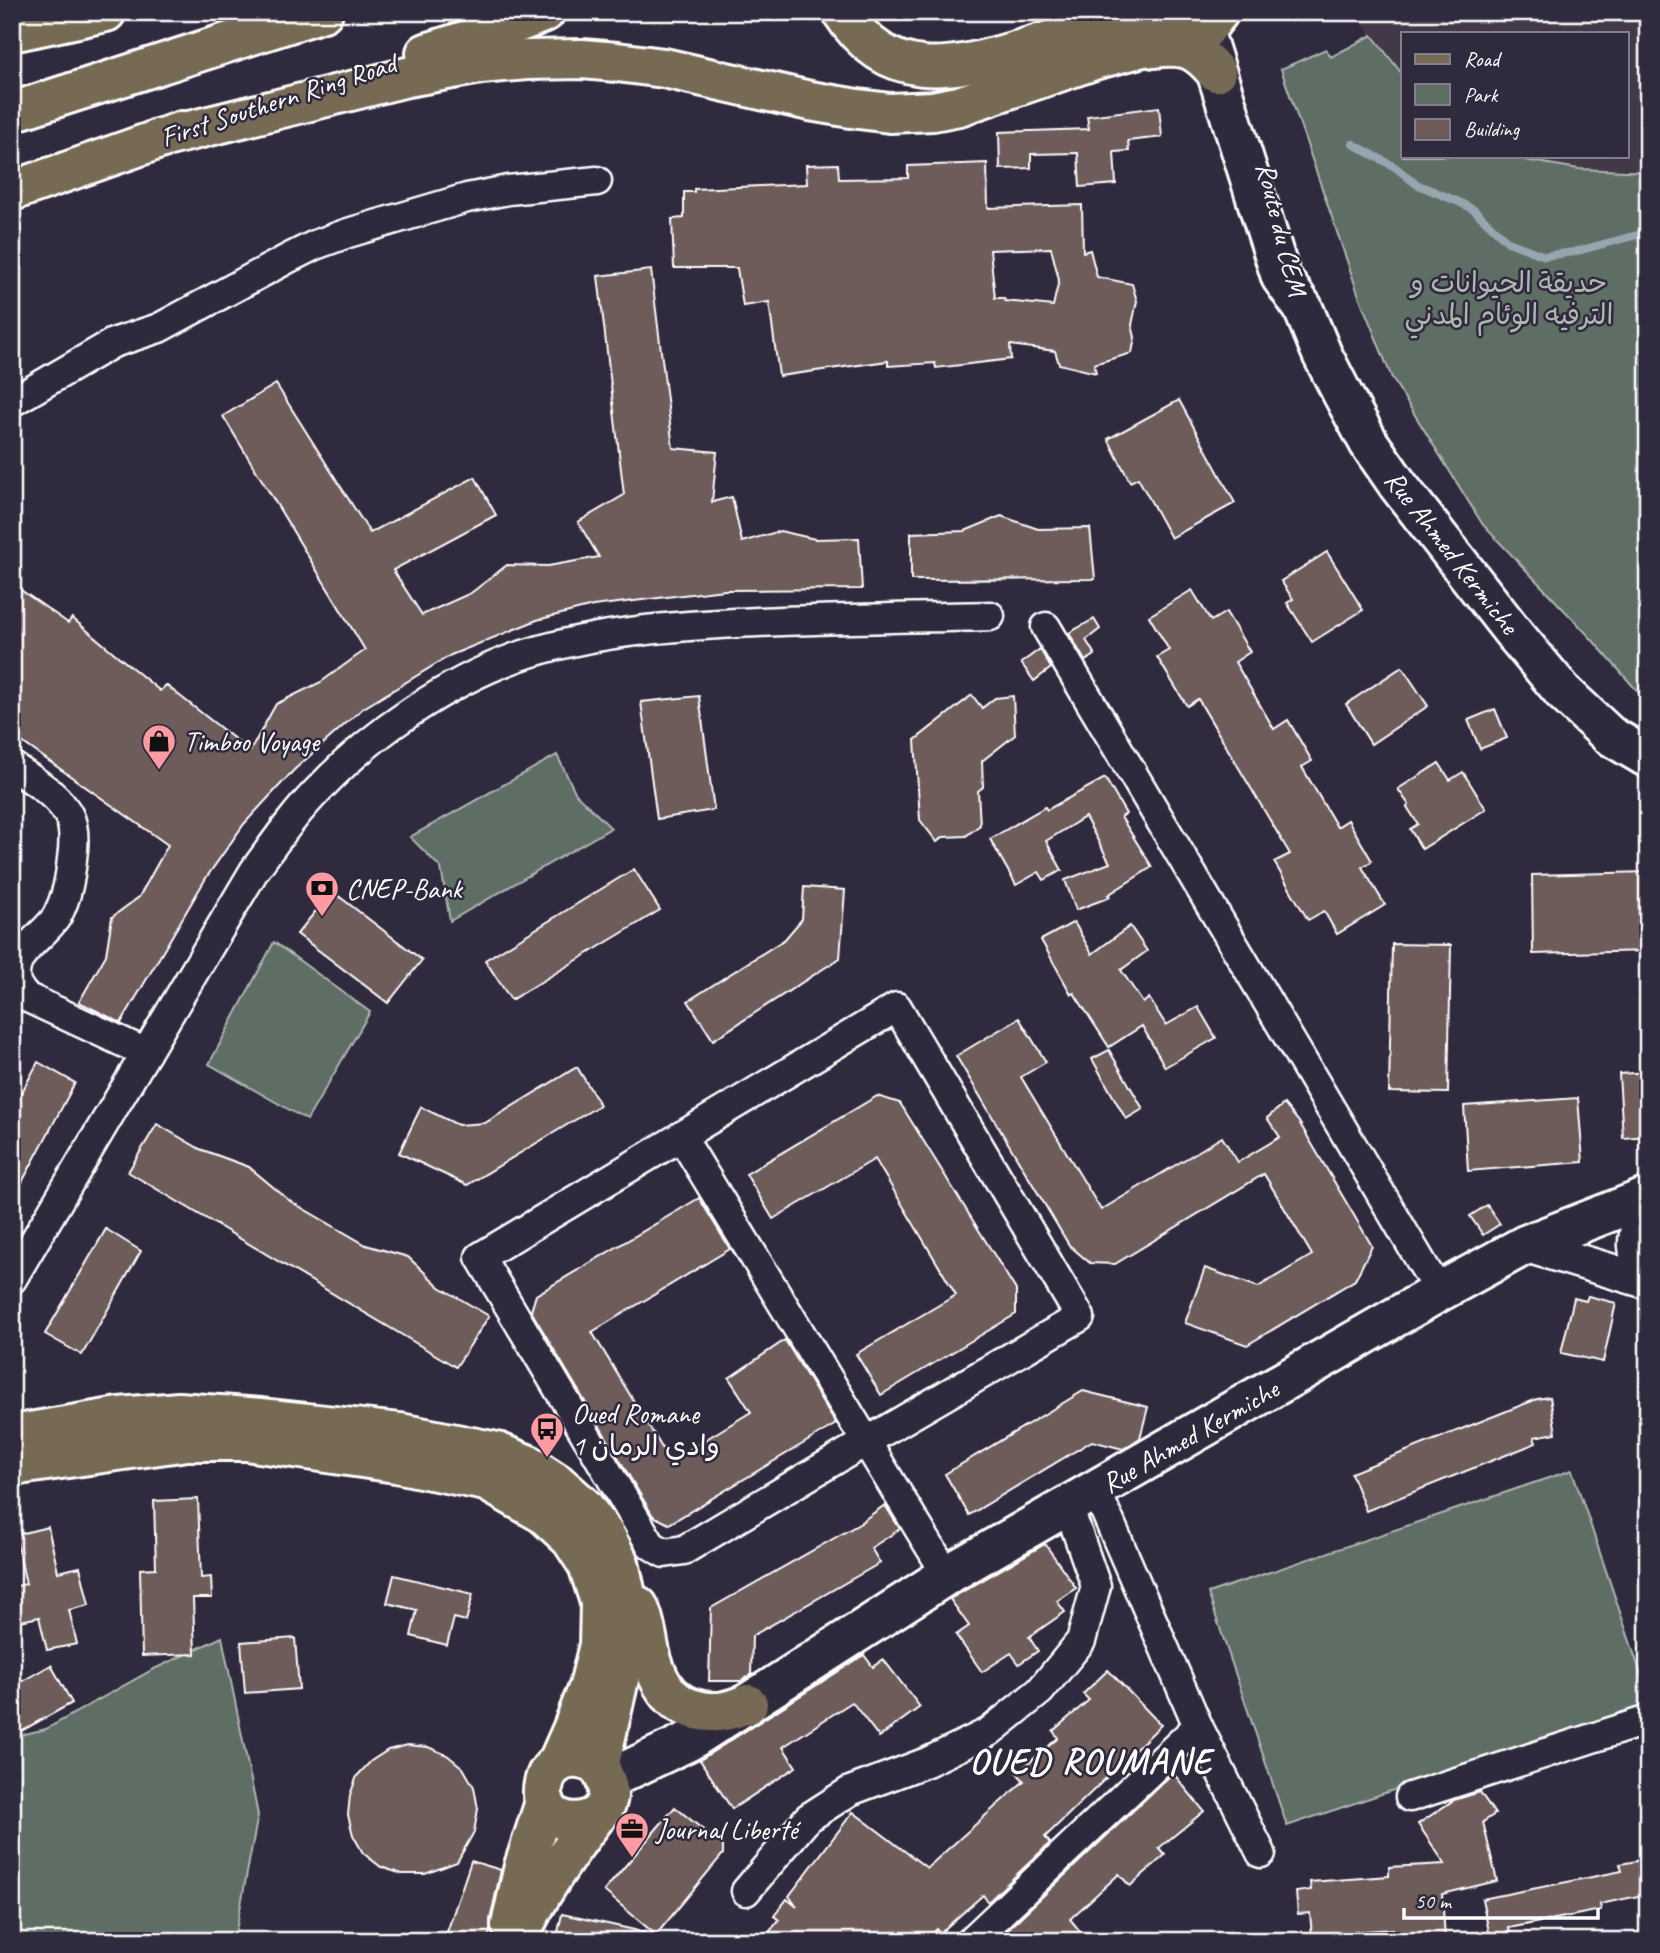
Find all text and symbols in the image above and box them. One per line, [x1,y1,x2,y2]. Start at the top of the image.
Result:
legend [1401,32,1628,158]
street label: First Southern Ring Road [156,44,404,154]
text: Road [1464,46,1503,72]
text: Park [1464,82,1499,108]
text: Building [1464,116,1521,142]
street label: Route du CEM [1249,159,1316,301]
park label: حديقة الحيوانات و الترفيه الوئام المدني [1405,265,1613,339]
street label: Rue Ahmed Kermiche [1377,463,1528,642]
shop icon: Timboo Voyage [140,722,178,771]
place label: Timboo Voyage [184,724,321,759]
bank icon: CNEP-Bank [303,869,341,918]
place label: CNEP-Bank [346,871,464,906]
street label: Rue Ahmed Kermiche [1095,1370,1286,1501]
place label: Oued Romane 1 وادي الرمان [572,1396,720,1466]
bus stop icon: Oued Romane 1 وادي الرمان [528,1410,566,1459]
district label: OUED ROUMANE [969,1739,1216,1784]
office icon: Journal Liberté [613,1810,651,1859]
place label: Journal Liberté [654,1812,801,1847]
scale bar [1404,1876,1599,1920]
text: 50 m [1415,1888,1453,1914]

